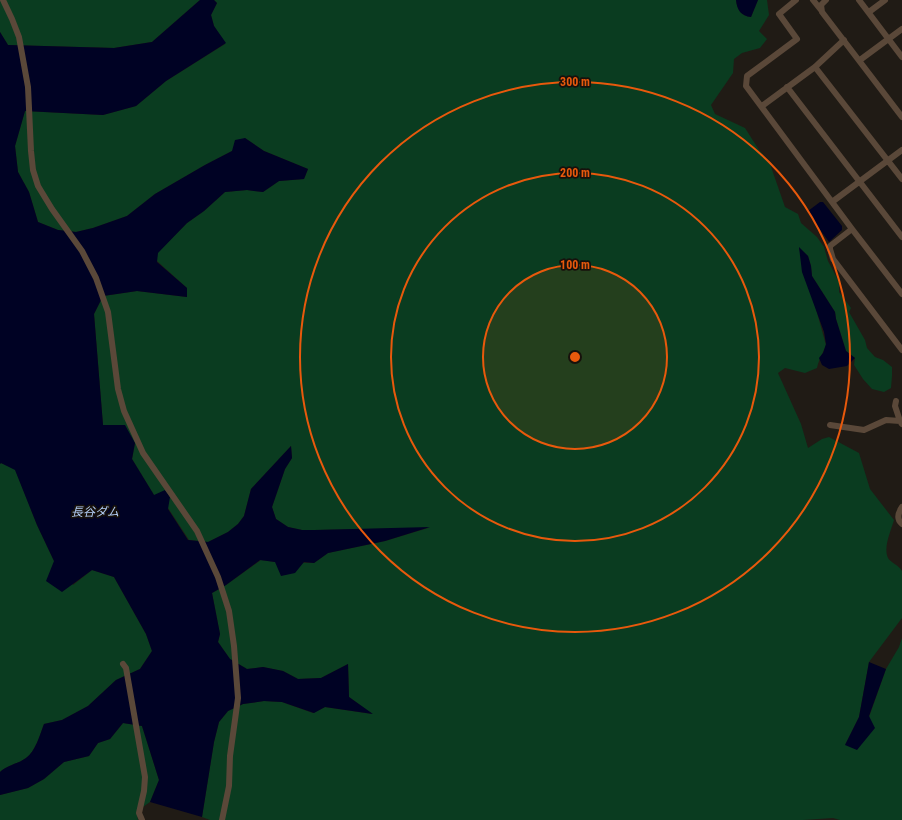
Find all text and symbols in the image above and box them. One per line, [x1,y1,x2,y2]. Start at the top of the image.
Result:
text: 300 m [560,75,590,89]
text: 200 m [560,166,590,180]
text: 100 m [560,258,590,272]
centre of rings [568,350,582,364]
water label: 長谷ダム [71,505,119,519]

